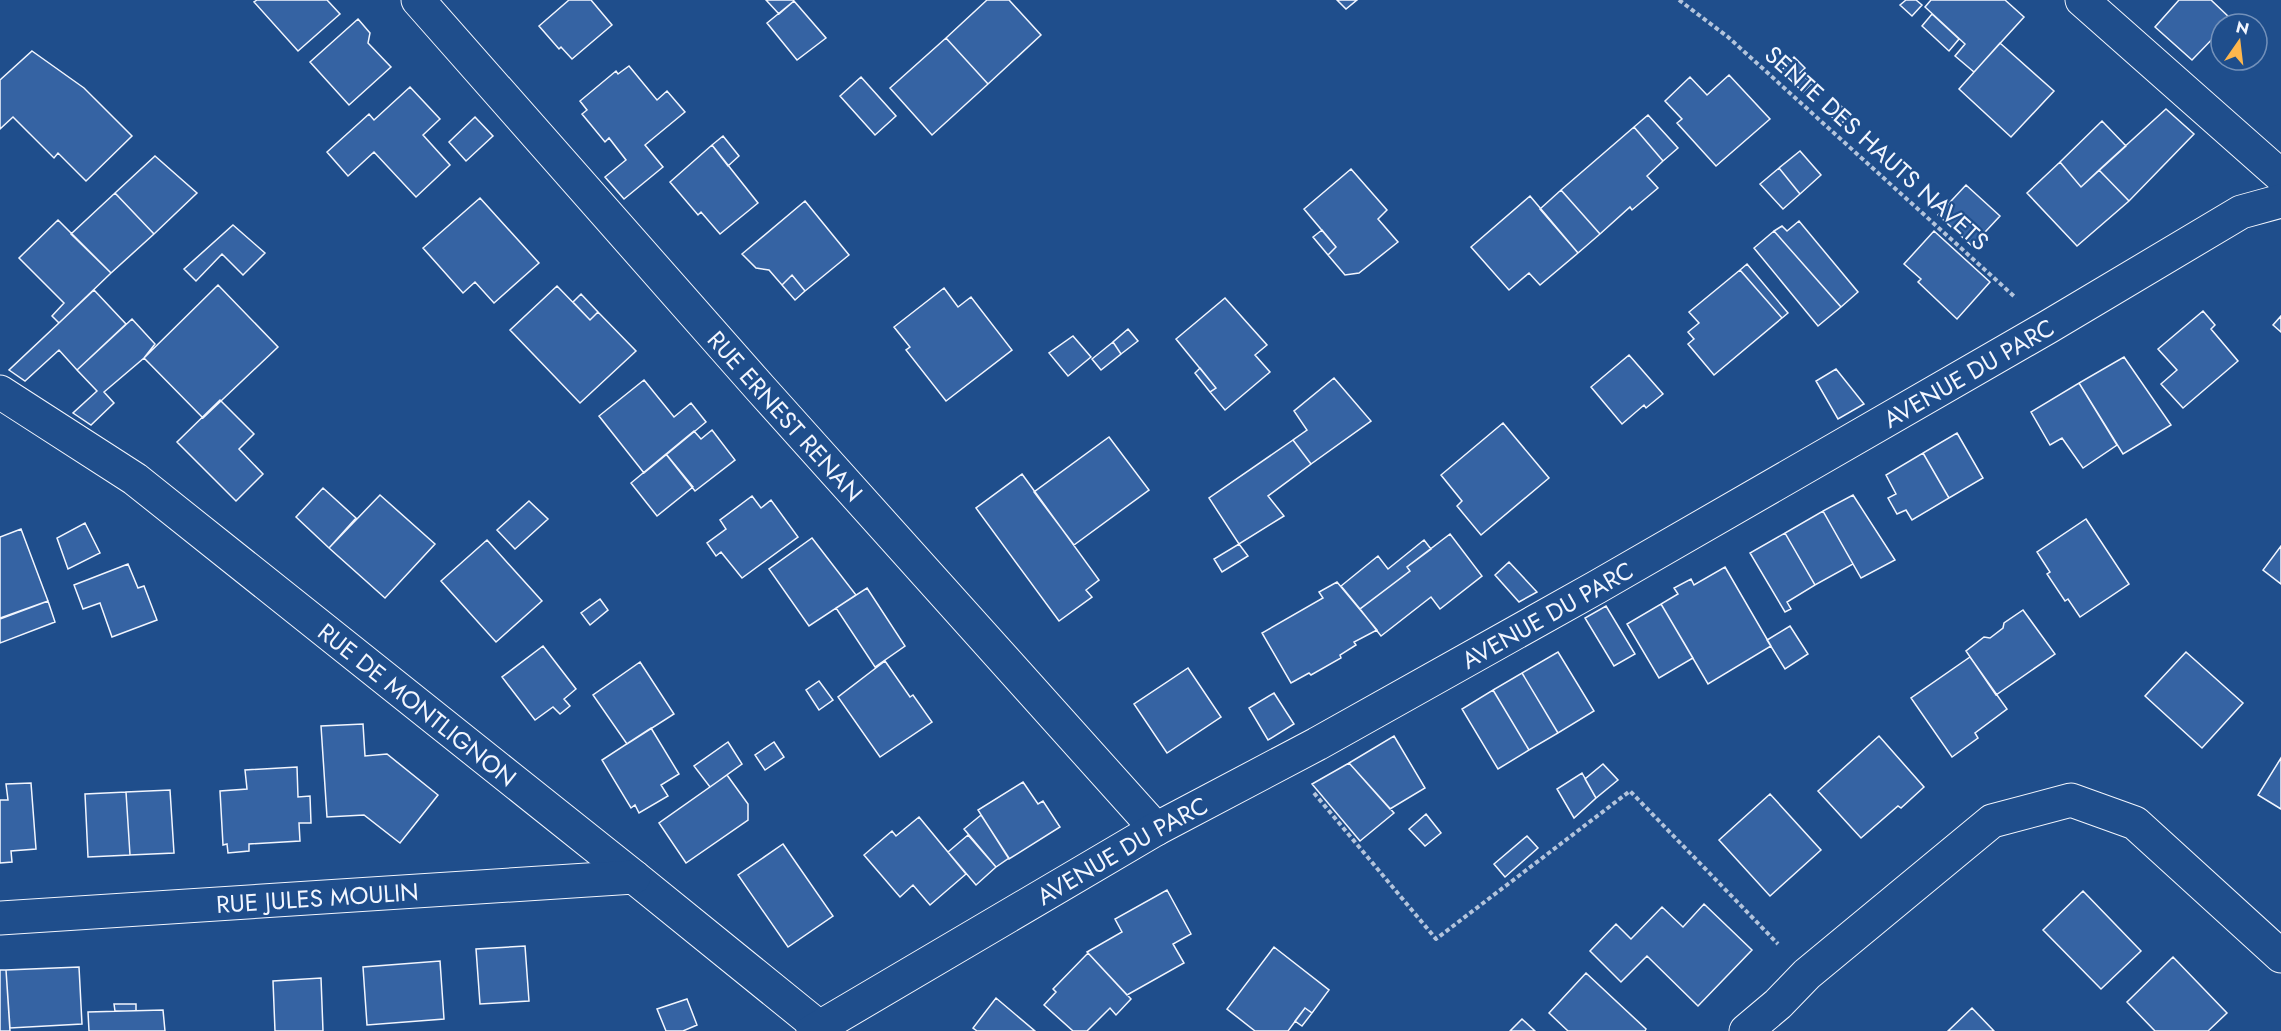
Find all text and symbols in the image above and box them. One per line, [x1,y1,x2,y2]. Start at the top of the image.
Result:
north arrow [2209,12,2269,72]
text: N [2234,15,2251,41]
street label: SENTE DES HAUTS NAVETS [1757,38,1997,258]
street label: AVENUE DU PARC [1876,310,2061,436]
street label: RUE ERNEST RENAN [700,323,871,509]
street label: AVENUE DU PARC [1455,552,1640,677]
street label: RUE DE MONTLIGNON [311,614,524,795]
street label: AVENUE DU PARC [1030,787,1214,913]
street label: RUE JULES MOULIN [215,873,420,921]

